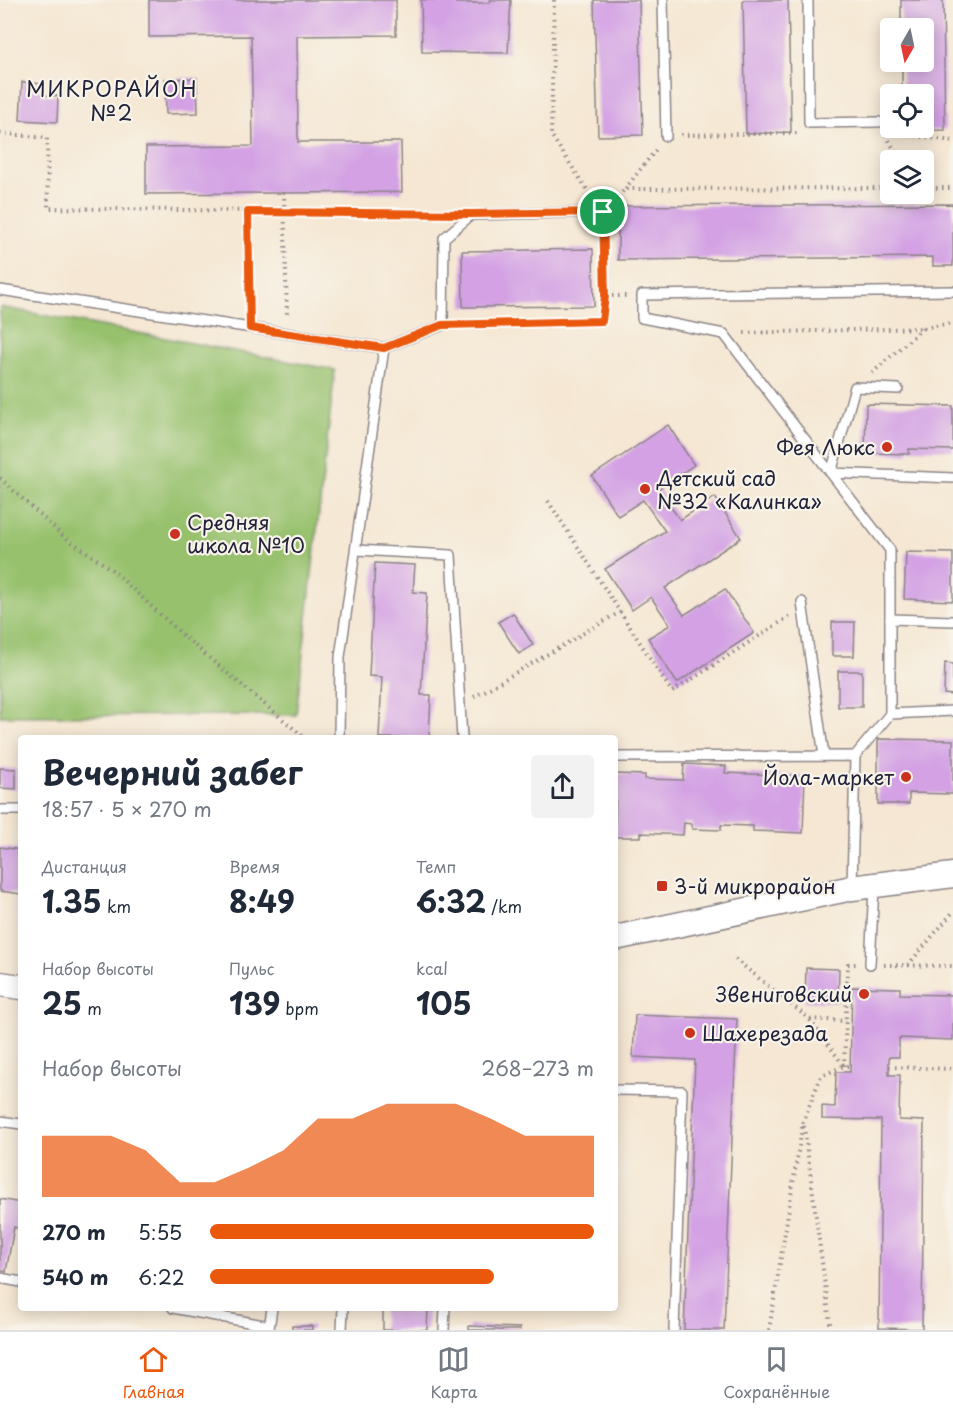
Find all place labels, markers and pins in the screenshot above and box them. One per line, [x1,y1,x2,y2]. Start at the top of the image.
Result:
pin [577,186,628,237]
place label: Фея Люкс [776,432,875,462]
marker: Фея Люкс [880,440,894,454]
place label: Детский сад №32 «Калинка» [656,463,822,516]
marker: Детский сад №32 «Калинка» [638,482,652,496]
place label: Средняя школа №10 [187,507,305,560]
marker: Средняя школа №10 [168,527,182,541]
place label: Йола-маркет [763,762,894,792]
marker: Йола-маркет [899,770,913,784]
place label: 3-й микрорайон [674,871,836,901]
marker: 3-й микрорайон [655,879,669,893]
place label: Звениговский [716,979,852,1009]
marker: Звениговский [857,987,871,1001]
place label: Шахерезада [702,1018,828,1048]
marker: Шахерезада [683,1026,697,1040]

